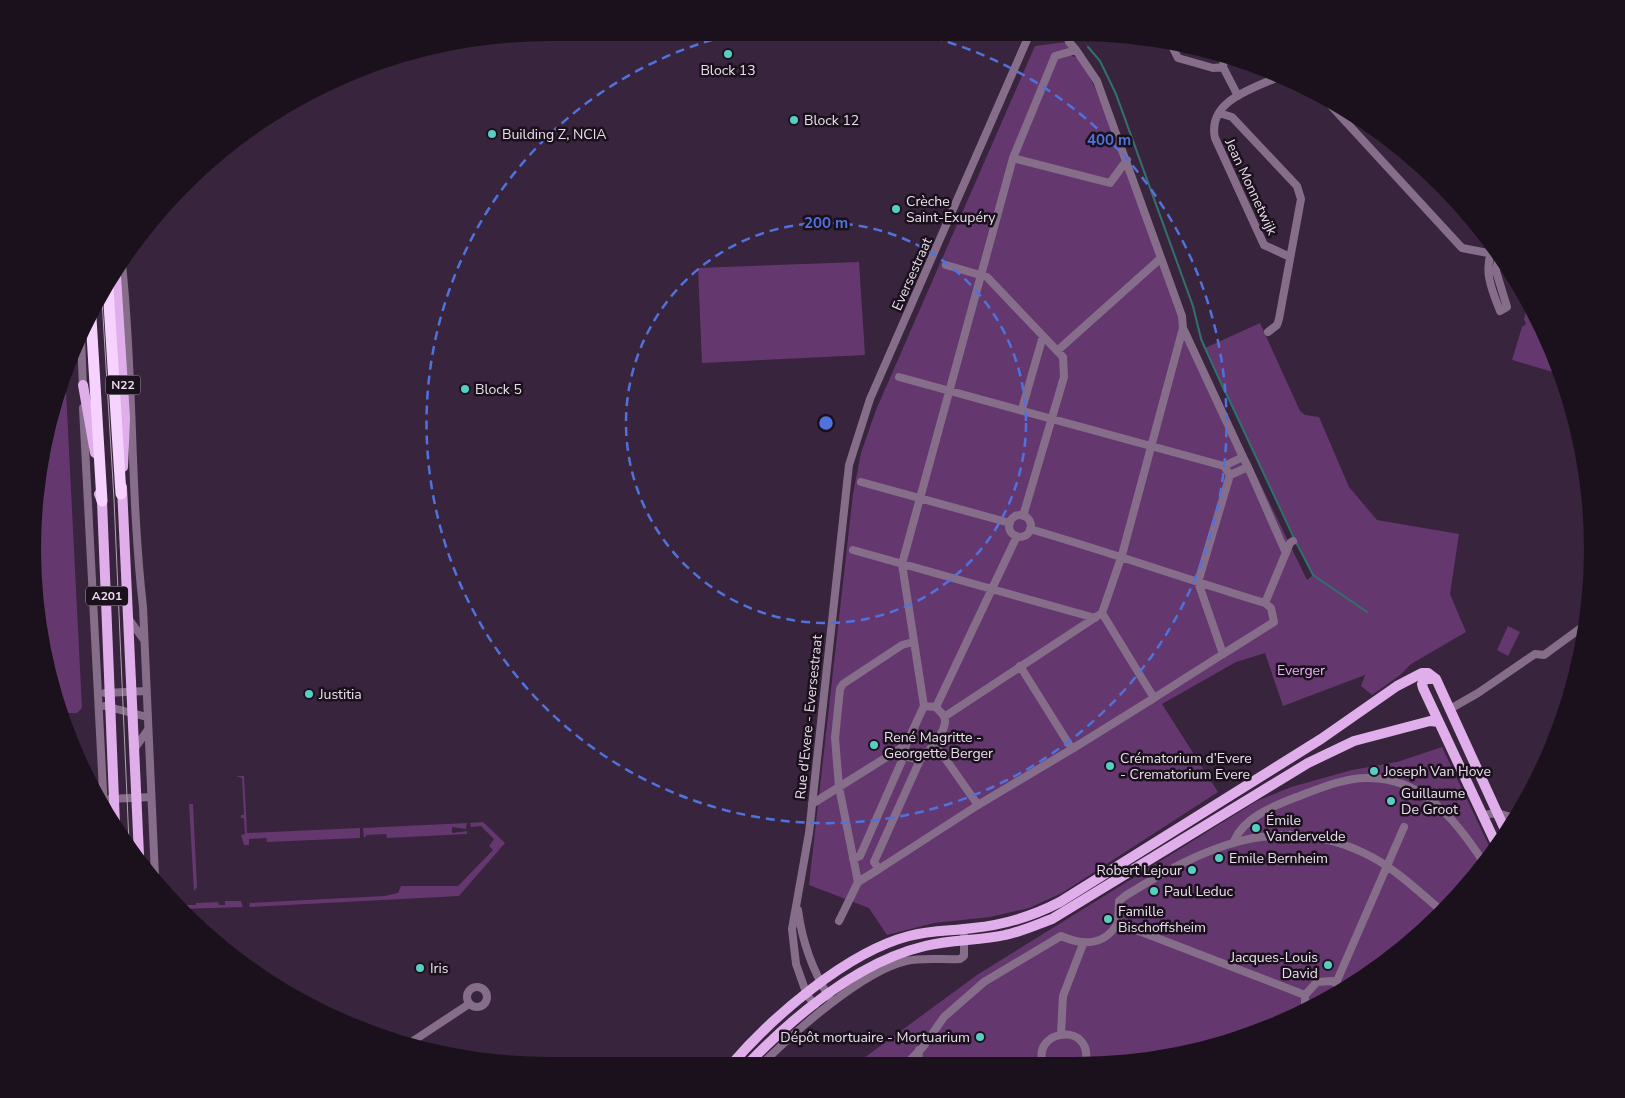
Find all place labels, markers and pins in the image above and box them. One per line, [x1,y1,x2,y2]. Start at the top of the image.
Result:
marker: Block 13 [722,48,734,60]
place label: Block 13 [700,61,756,80]
place label: Block 12 [804,111,859,130]
marker: Block 12 [788,114,800,126]
place label: Building Z, NCIA [502,125,607,144]
marker: Building Z, NCIA [486,128,498,140]
place label: Crèche Saint-Exupéry [906,192,996,227]
marker: Crèche Saint-Exupéry [890,203,902,215]
place label: Block 5 [475,380,522,399]
marker: Block 5 [459,383,471,395]
centre of rings [817,414,835,432]
place label: Justitia [318,685,362,704]
marker: Justitia [303,688,315,700]
place label: René Magritte - Georgette Berger [884,728,993,763]
marker: René Magritte - Georgette Berger [868,739,880,751]
place label: Crématorium d’Evere - Crematorium Evere [1120,749,1252,784]
marker: Crématorium d’Evere - Crematorium Evere [1104,760,1116,772]
place label: Joseph Van Hove [1383,762,1491,781]
marker: Joseph Van Hove [1368,765,1380,777]
place label: Guillaume De Groot [1401,784,1465,819]
marker: Guillaume De Groot [1385,795,1397,807]
place label: Émile Vandervelde [1265,811,1346,846]
marker: Émile Vandervelde [1250,822,1262,834]
place label: Emile Bernheim [1229,849,1328,868]
marker: Emile Bernheim [1213,852,1225,864]
place label: Robert Lejour [1097,861,1182,880]
marker: Robert Lejour [1186,864,1198,876]
place label: Paul Leduc [1164,882,1234,901]
marker: Paul Leduc [1148,885,1160,897]
place label: Famille Bischoffsheim [1118,902,1206,937]
marker: Famille Bischoffsheim [1102,913,1114,925]
place label: Jacques-Louis David [1229,948,1318,983]
place label: Iris [430,959,449,978]
marker: Jacques-Louis David [1322,959,1334,971]
marker: Iris [414,962,426,974]
place label: Dépôt mortuaire - Mortuarium [780,1028,970,1047]
marker: Dépôt mortuaire - Mortuarium [974,1031,986,1043]

